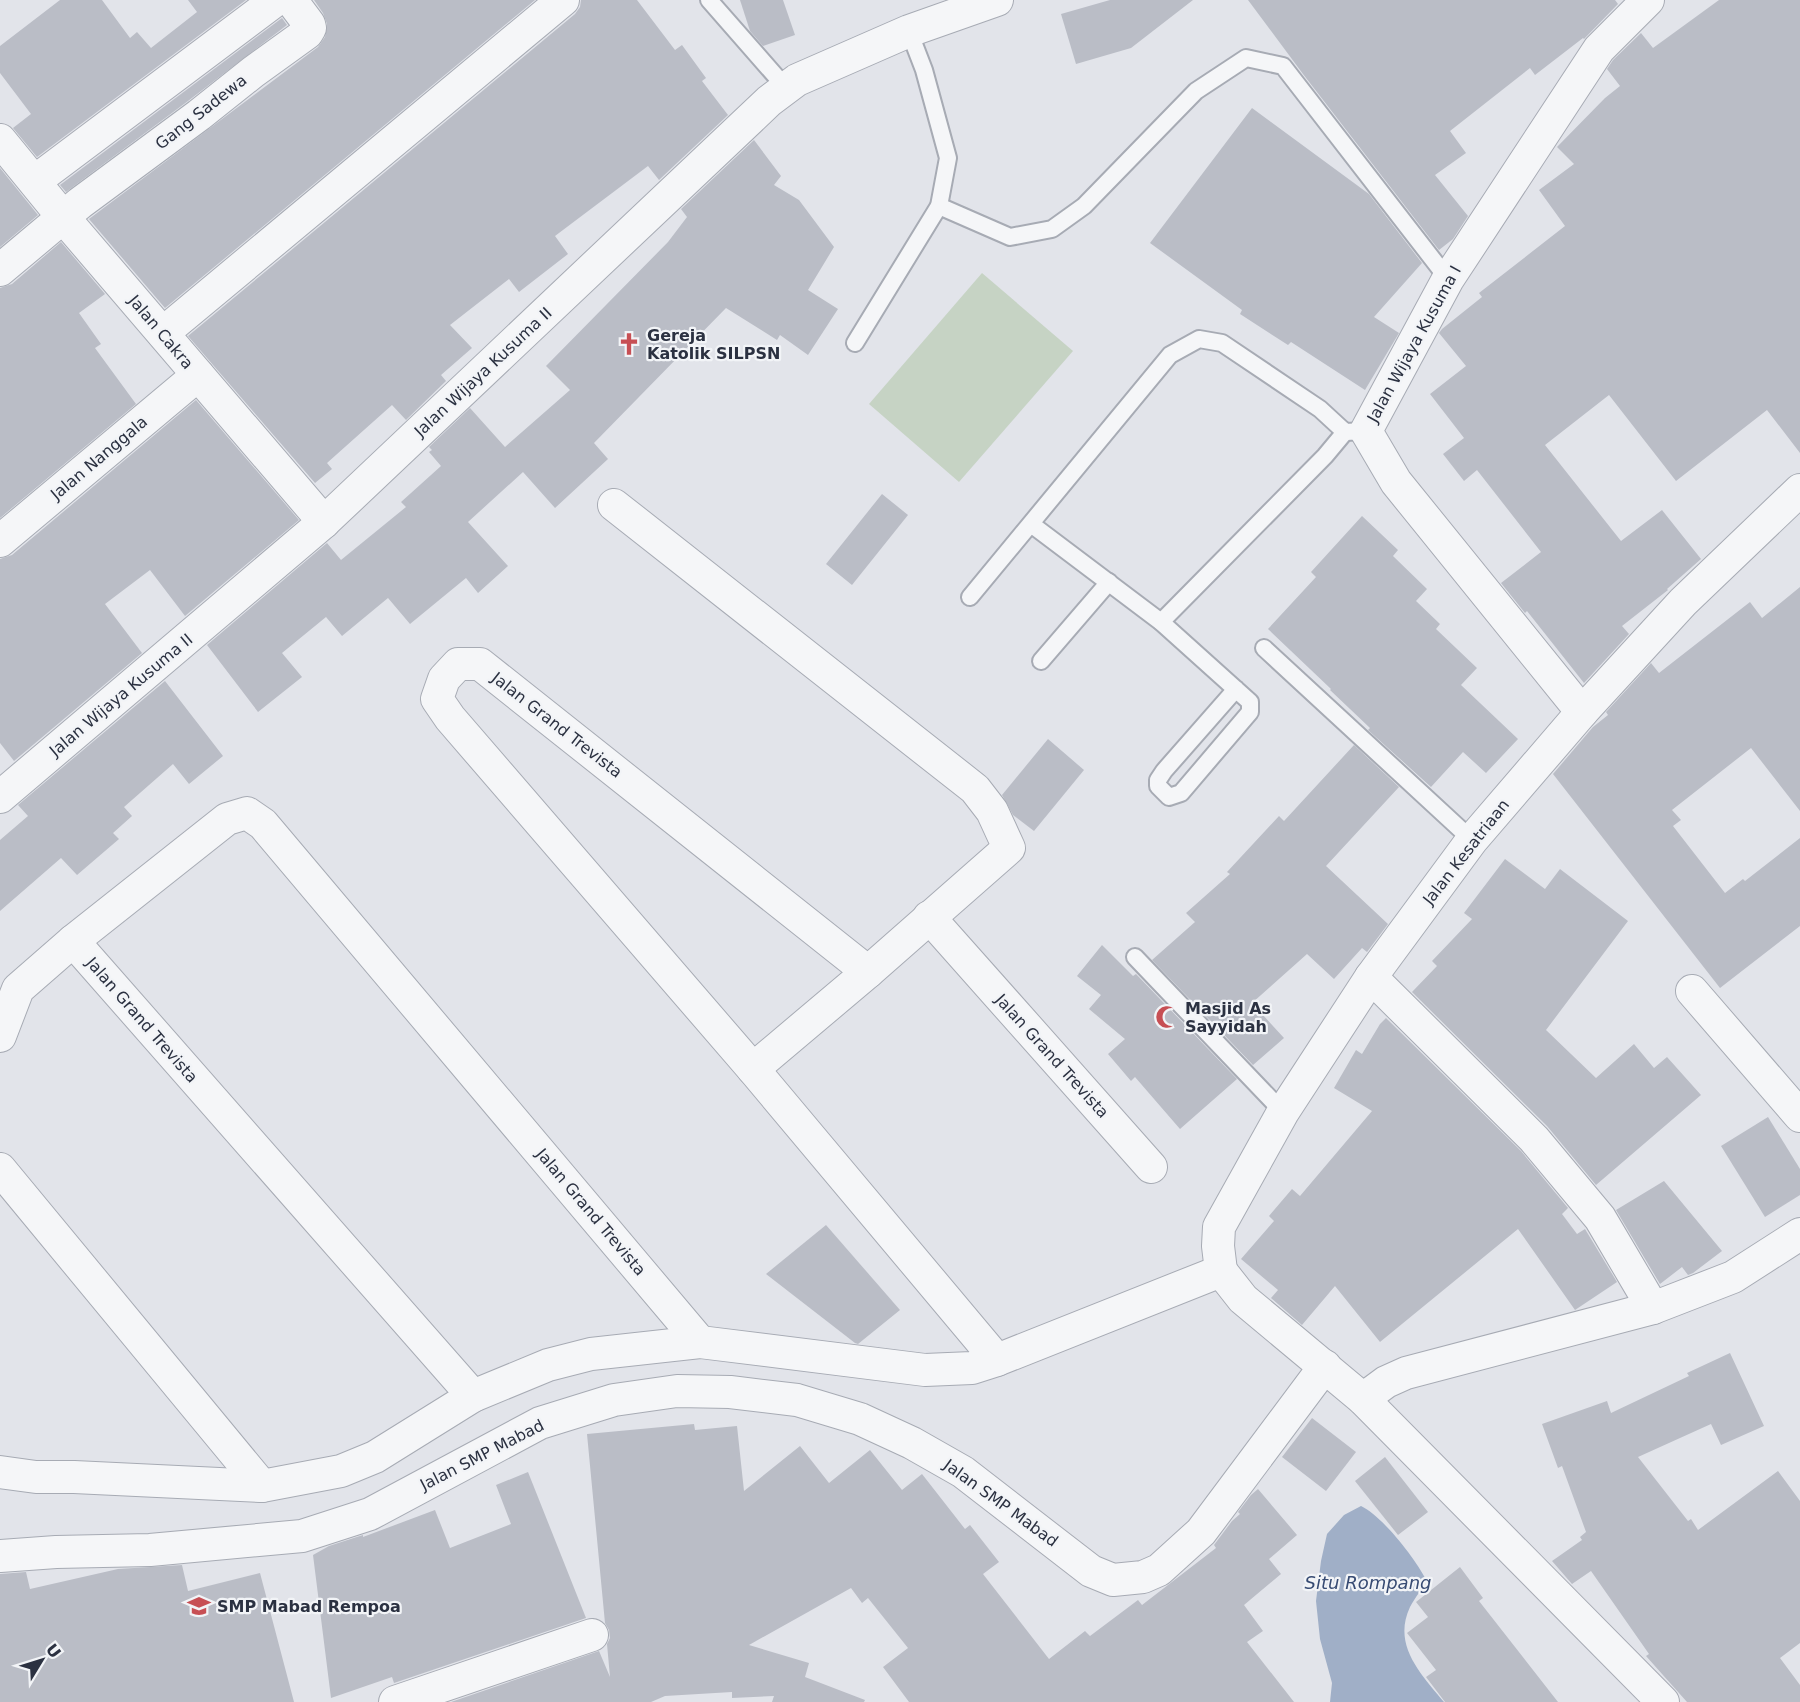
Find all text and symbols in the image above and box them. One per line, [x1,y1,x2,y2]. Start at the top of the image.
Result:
street label: Gang Sadewa [152,71,250,153]
street label: Jalan Wijaya Kusuma I [1363,262,1465,426]
street label: Jalan Cakra [124,290,197,373]
street label: Jalan Wijaya Kusuma II [410,303,556,441]
place label: Gereja Katolik SILPSN [647,326,780,363]
church icon: Gereja Katolik SILPSN [616,331,642,357]
street label: Jalan Nanggala [46,412,151,505]
street label: Jalan Wijaya Kusuma II [45,630,196,761]
street label: Jalan Grand Trevista [487,668,626,782]
street label: Jalan Kesatriaan [1418,795,1513,909]
street label: Jalan Grand Trevista [82,953,202,1087]
street label: Jalan Grand Trevista [991,989,1113,1122]
place label: Masjid As Sayyidah [1185,999,1271,1036]
mosque icon: Masjid As Sayyidah [1154,1004,1180,1030]
street label: Jalan Grand Trevista [532,1144,650,1279]
street label: Jalan SMP Mabad [416,1416,547,1495]
street label: Jalan SMP Mabad [939,1455,1062,1551]
water label: Situ Rompang [1305,1572,1431,1593]
school or university icon: SMP Mabad Rempoa [186,1593,212,1619]
place label: SMP Mabad Rempoa [217,1597,401,1616]
north arrow [12,1630,72,1690]
text: U [42,1640,65,1662]

